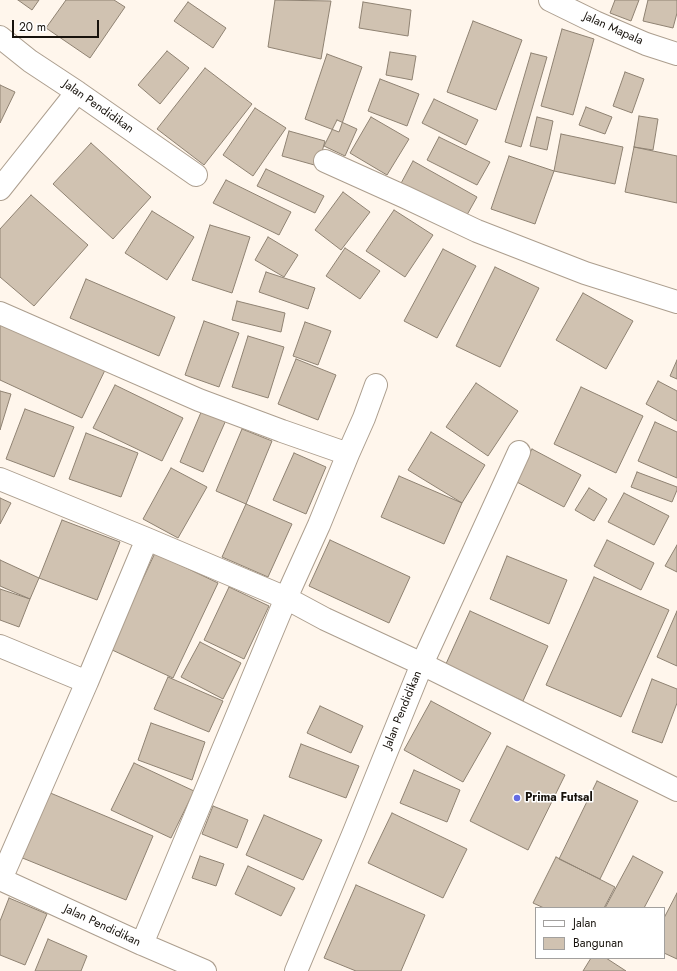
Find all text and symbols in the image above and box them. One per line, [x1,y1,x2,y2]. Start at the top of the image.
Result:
street label: Jalan Mapala [581,9,645,49]
scale bar [14,12,101,38]
text: 20 m [19,18,46,36]
street label: Jalan Pendidikan [60,77,136,137]
street label: Jalan Pendidikan [381,669,425,751]
place label: Prima Futsal [525,791,593,805]
marker: Prima Futsal [512,793,522,803]
street label: Jalan Pendidikan [61,902,143,950]
legend [535,907,665,959]
text: Jalan [573,914,596,932]
text: Bangunan [573,934,623,952]

